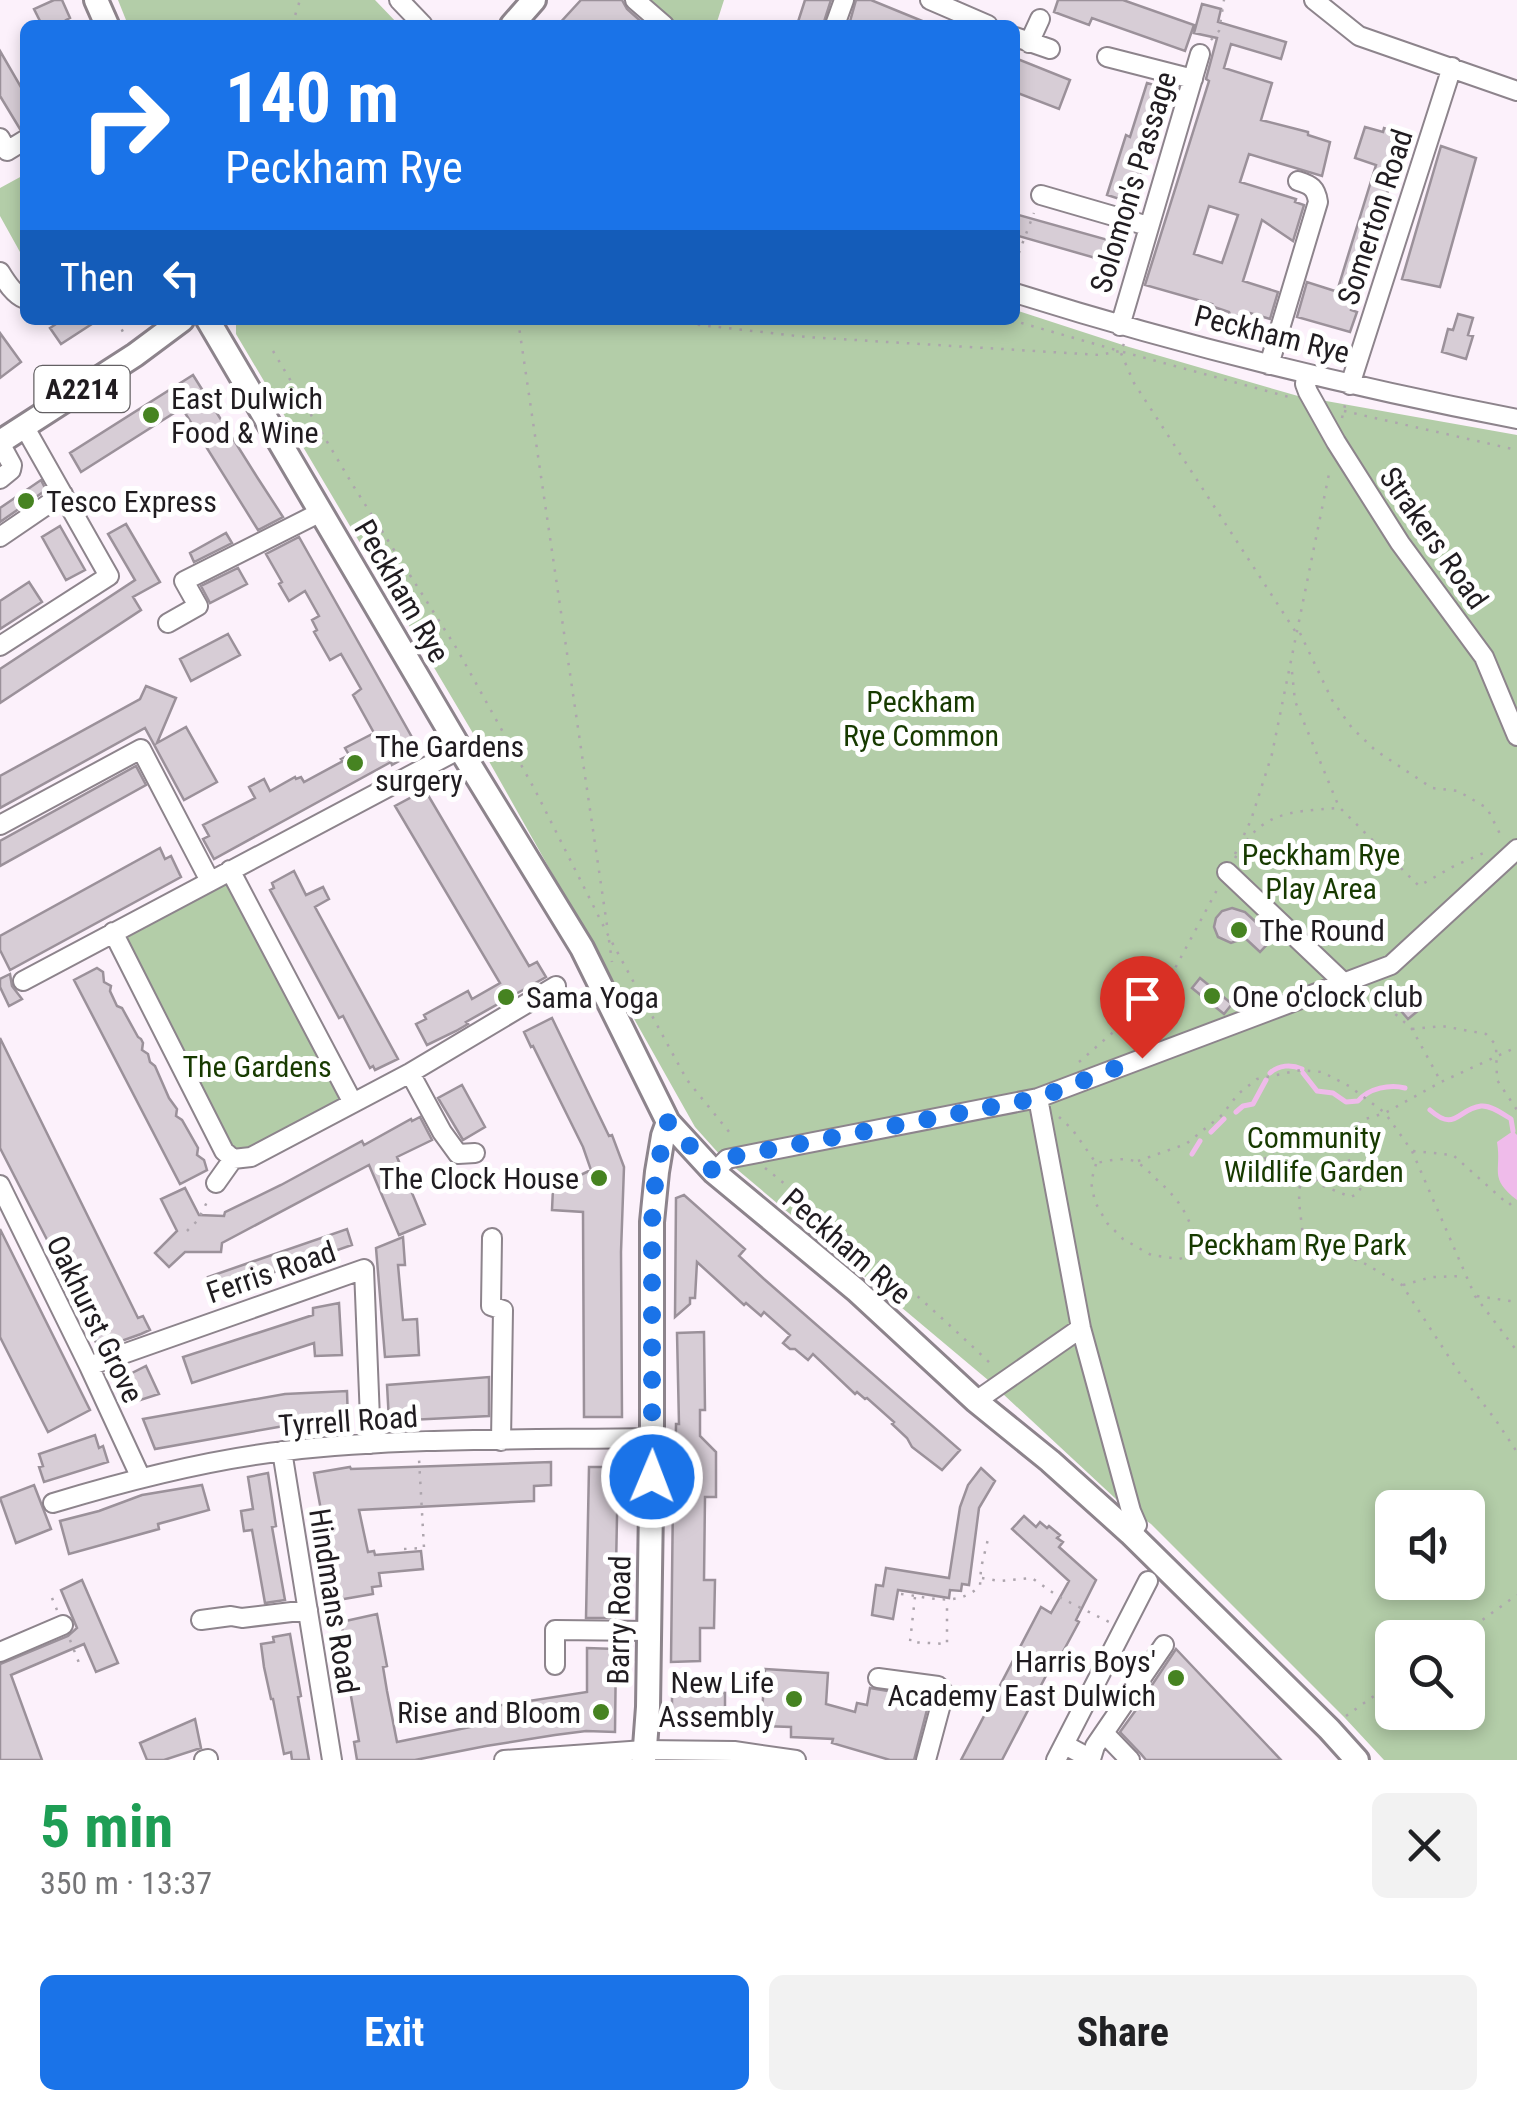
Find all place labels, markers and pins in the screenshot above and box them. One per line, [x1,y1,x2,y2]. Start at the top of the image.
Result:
place label: East Dulwich Food & Wine [171,381,323,450]
marker: East Dulwich Food & Wine [140,404,162,426]
place label: Tesco Express [46,484,217,519]
marker: Tesco Express [15,490,37,512]
place label: The Gardens surgery [375,729,524,798]
marker: The Gardens surgery [344,752,366,774]
place label: The Round [1259,913,1385,948]
marker: The Round [1228,919,1250,941]
pin [1100,956,1185,1059]
place label: One o'clock club [1232,979,1423,1014]
place label: Sama Yoga [526,980,659,1015]
marker: One o'clock club [1201,985,1223,1007]
marker: Sama Yoga [495,986,517,1008]
place label: The Clock House [379,1161,579,1196]
marker: The Clock House [588,1167,610,1189]
place label: Harris Boys' Academy East Dulwich [888,1644,1156,1713]
place label: New Life Assembly [659,1665,774,1734]
marker: Harris Boys' Academy East Dulwich [1165,1667,1187,1689]
marker: New Life Assembly [783,1688,805,1710]
place label: Rise and Bloom [397,1695,581,1730]
marker: Rise and Bloom [590,1701,612,1723]

